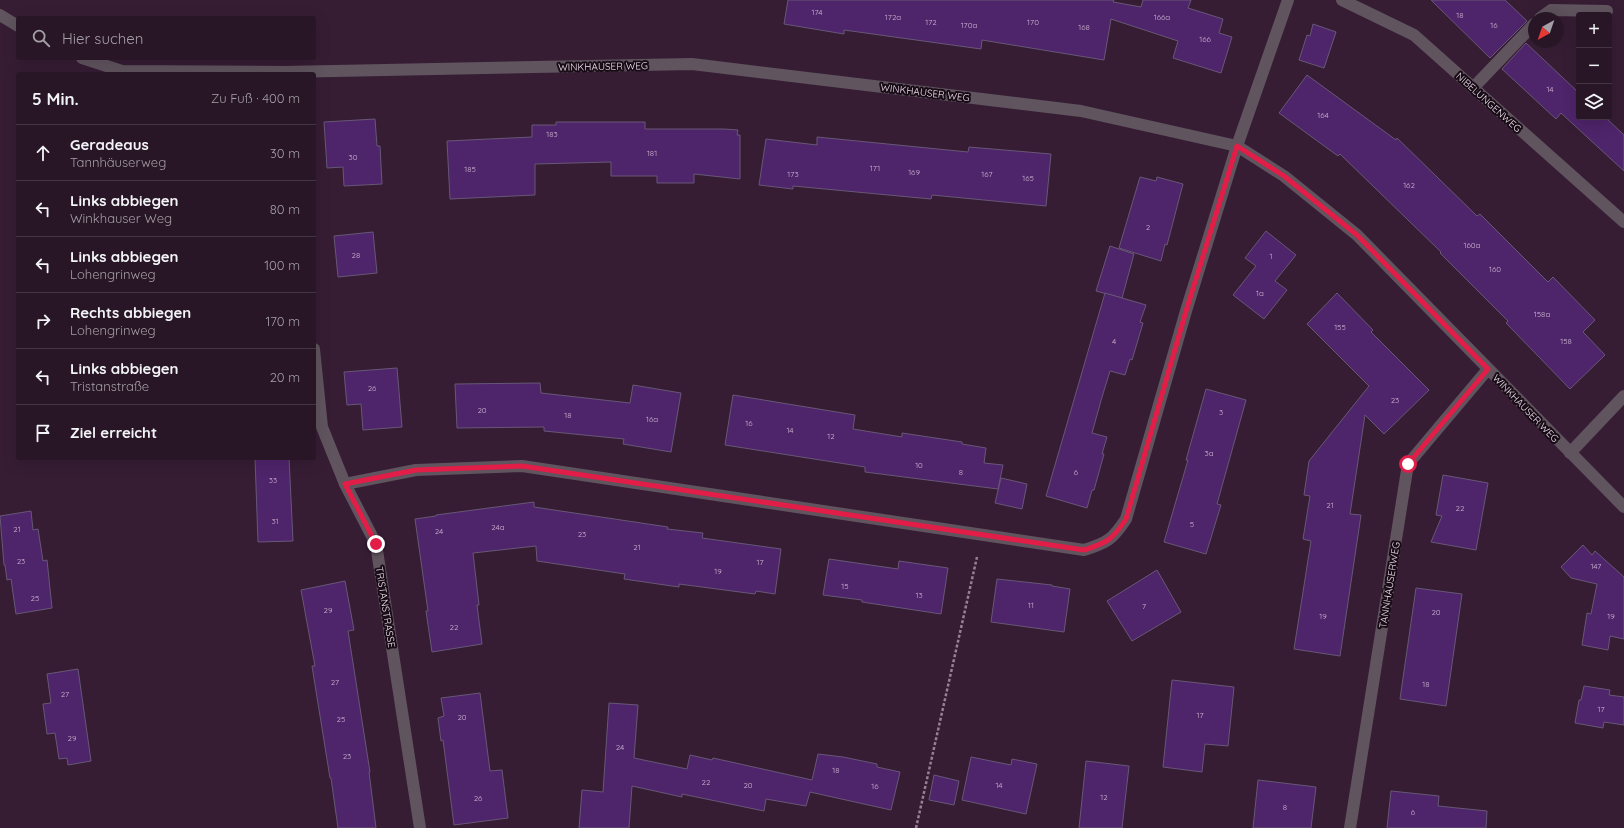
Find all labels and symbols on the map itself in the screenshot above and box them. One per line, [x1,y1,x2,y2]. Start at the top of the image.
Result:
house number: 174 [812,7,822,17]
house number: 18 [1456,10,1464,20]
house number: 172a [885,12,901,22]
house number: 166a [1154,12,1170,22]
north arrow [1528,12,1564,48]
house number: 172 [925,17,937,27]
house number: 170 [1027,17,1039,27]
house number: 170a [961,20,977,30]
house number: 16 [1490,20,1498,30]
house number: 168 [1078,22,1090,32]
house number: 166 [1199,34,1211,44]
street label: WINKHAUSER WEG [558,59,648,74]
street label: NIBELUNGENWEG [1453,70,1524,135]
street label: WINKHAUSER WEG [880,81,970,104]
house number: 14 [1546,84,1554,94]
house number: 164 [1317,110,1329,120]
house number: 183 [546,129,558,139]
house number: 181 [647,148,657,158]
house number: 30 [349,152,358,162]
house number: 171 [870,163,880,173]
house number: 185 [464,164,476,174]
house number: 169 [908,167,920,177]
house number: 173 [787,169,799,179]
house number: 167 [981,169,993,179]
house number: 165 [1022,173,1034,183]
house number: 162 [1403,180,1415,190]
house number: 2 [1146,222,1151,232]
house number: 160a [1464,240,1481,250]
house number: 28 [352,250,360,260]
house number: 1 [1270,251,1273,261]
house number: 160 [1489,264,1501,274]
house number: 1a [1256,288,1264,298]
house number: 158a [1534,309,1550,319]
house number: 155 [1334,322,1346,332]
house number: 4 [1112,336,1116,346]
house number: 158 [1560,336,1572,346]
street label: WINKHAUSER WEG [1490,372,1562,445]
house number: 26 [368,383,377,393]
house number: 23 [1391,395,1399,405]
house number: 20 [477,405,487,415]
house number: 3 [1219,407,1223,417]
house number: 18 [564,410,572,420]
house number: 16a [646,414,658,424]
house number: 16 [745,418,753,428]
house number: 14 [786,425,794,435]
house number: 12 [827,431,835,441]
house number: 3a [1204,448,1214,458]
route start [1399,455,1417,473]
house number: 10 [915,460,923,470]
house number: 8 [959,467,963,477]
house number: 6 [1074,467,1079,477]
house number: 33 [269,475,277,485]
house number: 21 [1326,500,1334,510]
house number: 22 [1456,503,1465,513]
house number: 31 [271,516,279,526]
house number: 5 [1190,519,1194,529]
house number: 24a [491,522,505,532]
house number: 21 [13,524,21,534]
house number: 24 [435,526,443,536]
house number: 23 [578,529,586,539]
route end [367,535,385,553]
street label: TANNHÄUSERWEG [1376,541,1403,629]
house number: 21 [633,542,641,552]
house number: 23 [17,556,25,566]
house number: 17 [756,557,764,567]
house number: 147 [1591,561,1601,571]
street label: TRISTANSTRASSE [373,566,398,649]
house number: 19 [714,566,722,576]
house number: 15 [841,581,849,591]
house number: 13 [915,590,923,600]
house number: 25 [31,593,39,603]
house number: 11 [1028,600,1034,610]
house number: 7 [1142,601,1146,611]
house number: 29 [324,605,333,615]
house number: 20 [1431,607,1441,617]
house number: 19 [1319,611,1327,621]
house number: 19 [1607,611,1615,621]
house number: 22 [450,622,459,632]
house number: 27 [331,677,339,687]
house number: 18 [1422,679,1430,689]
house number: 27 [61,689,69,699]
house number: 17 [1597,704,1605,714]
house number: 17 [1196,710,1204,720]
house number: 20 [457,712,467,722]
house number: 25 [337,714,345,724]
house number: 29 [68,733,77,743]
house number: 24 [616,742,624,752]
house number: 23 [343,751,351,761]
house number: 18 [832,765,840,775]
house number: 22 [702,777,711,787]
house number: 20 [743,780,753,790]
house number: 14 [995,780,1003,790]
house number: 16 [871,781,879,791]
house number: 12 [1100,792,1108,802]
house number: 26 [474,793,483,803]
house number: 8 [1283,802,1287,812]
house number: 6 [1411,807,1416,817]

